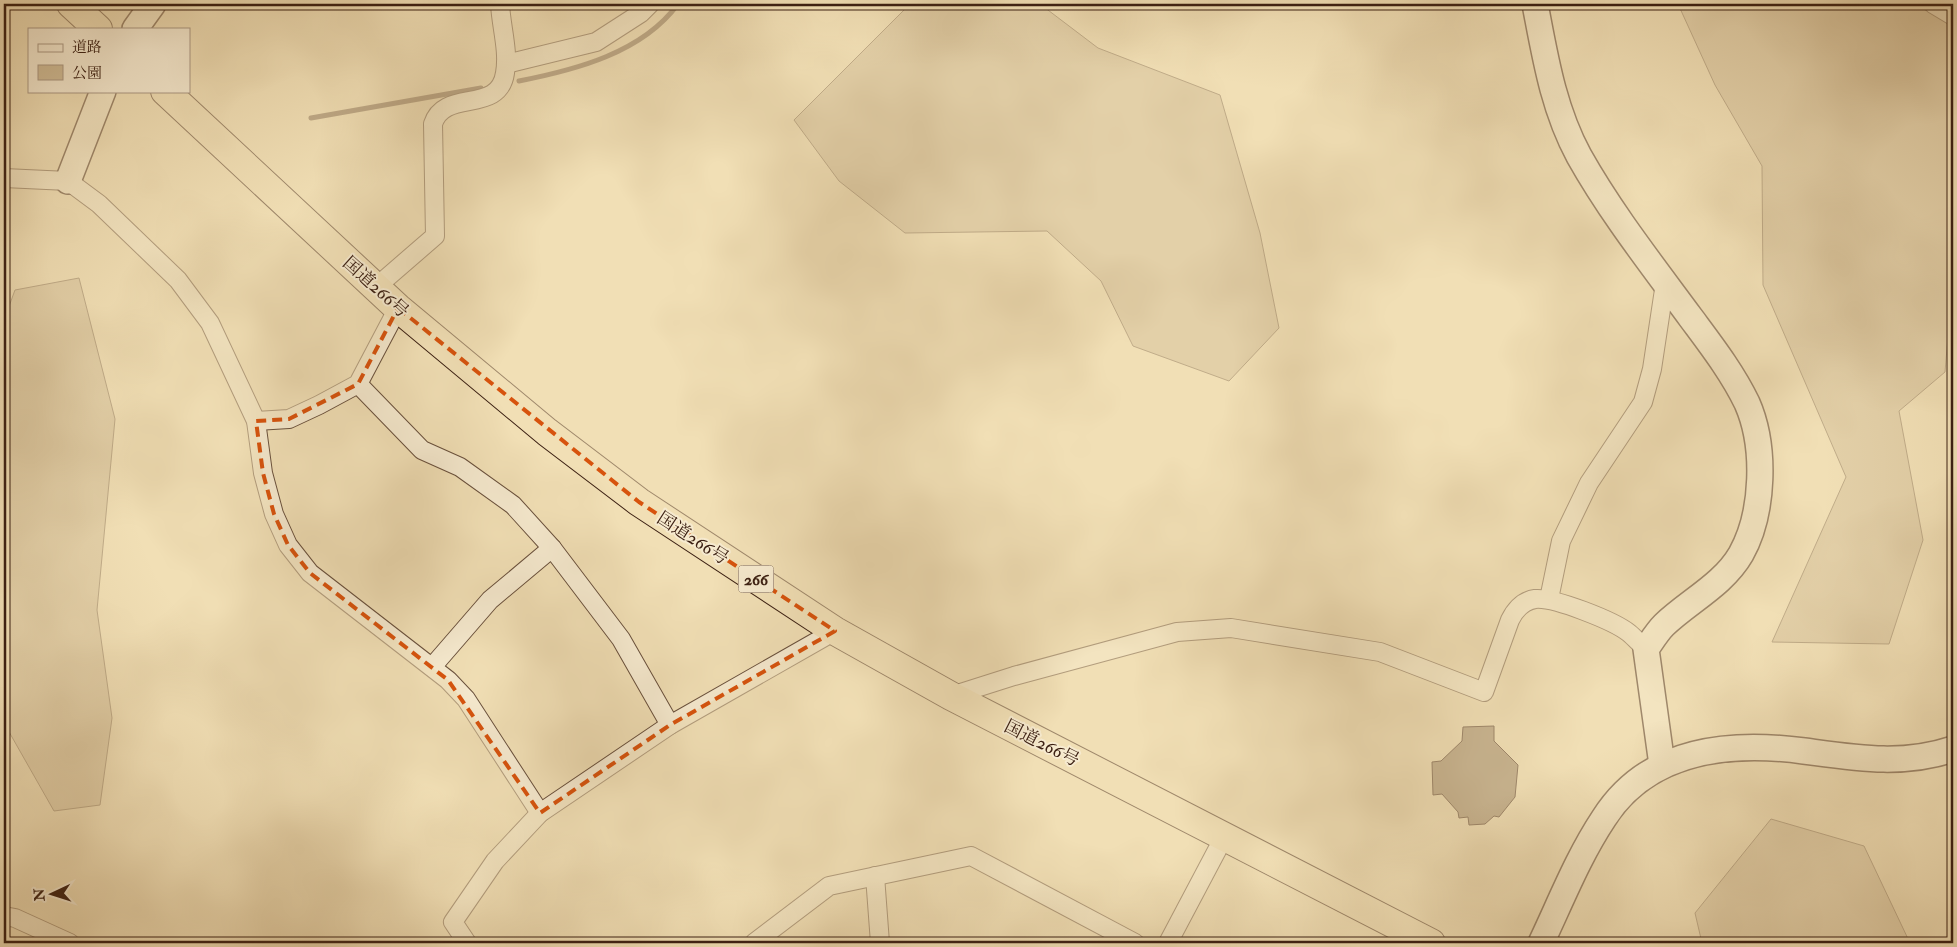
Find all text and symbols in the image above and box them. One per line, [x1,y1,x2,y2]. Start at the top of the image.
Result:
legend [28,28,190,92]
text: 道路 [72,38,102,57]
text: 公園 [72,64,102,83]
street label: 国道266号 [338,252,414,323]
street label: 国道266号 [652,507,733,570]
road number: 266 [738,566,774,592]
street label: 国道266号 [1000,715,1083,772]
north arrow [28,870,78,920]
text: N [31,888,49,903]

